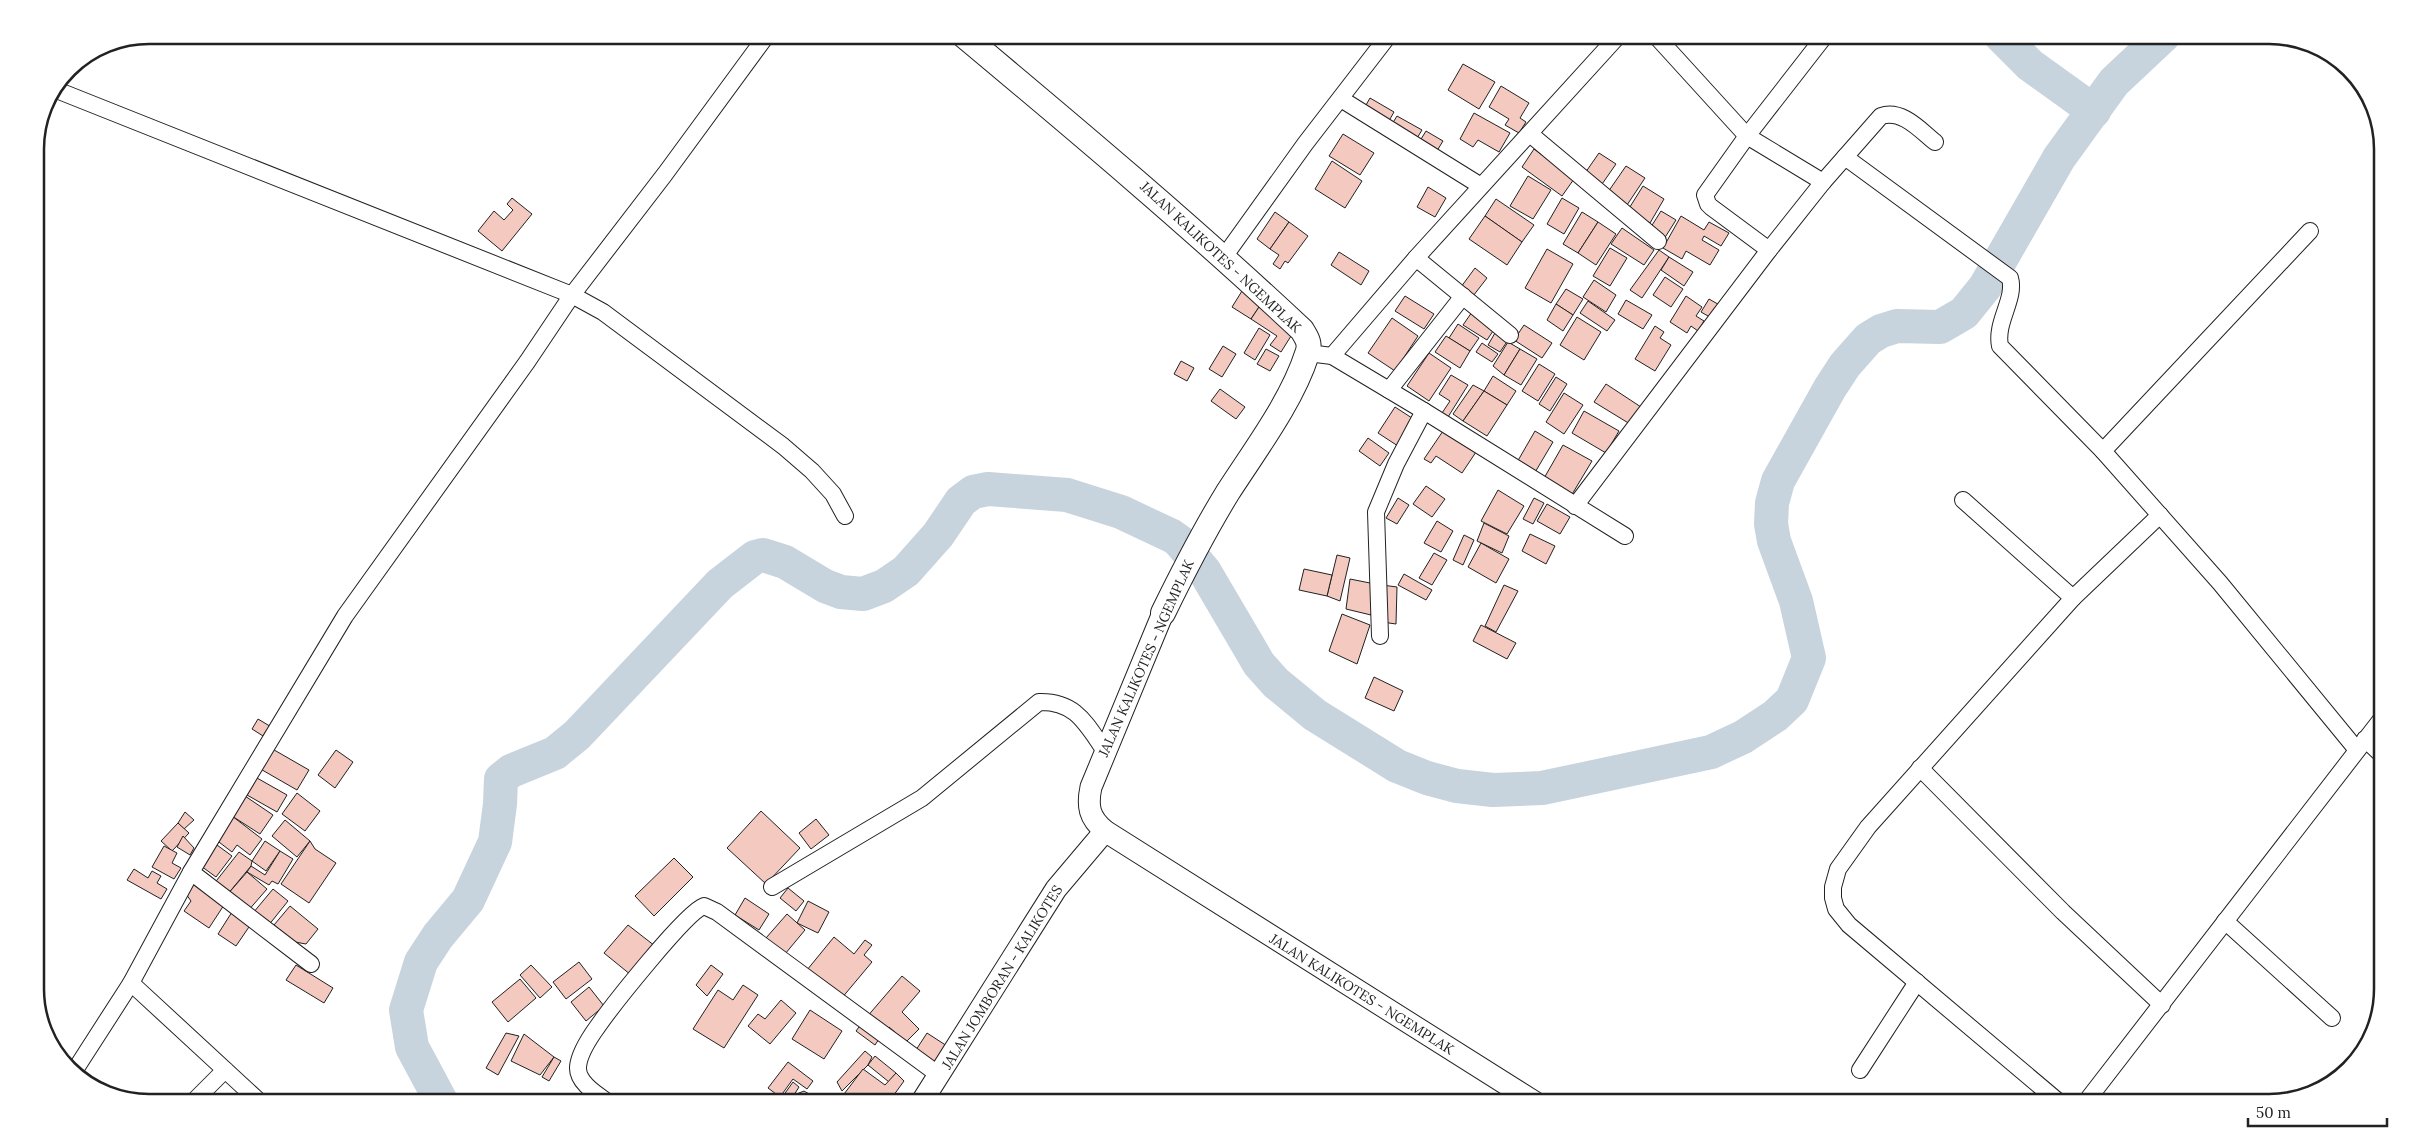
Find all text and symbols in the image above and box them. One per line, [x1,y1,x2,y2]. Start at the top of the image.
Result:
street label: JALAN KALIKOTES - NGEMPLAK [1136,177,1306,337]
street label: JALAN KALIKOTES - NGEMPLAK [1094,556,1198,760]
street label: JALAN JOMBORAN - KALIKOTES [937,882,1066,1073]
street label: JALAN KALIKOTES - NGEMPLAK [1266,929,1458,1059]
scale bar [2248,1096,2387,1128]
text: 50 m [2256,1103,2291,1122]

